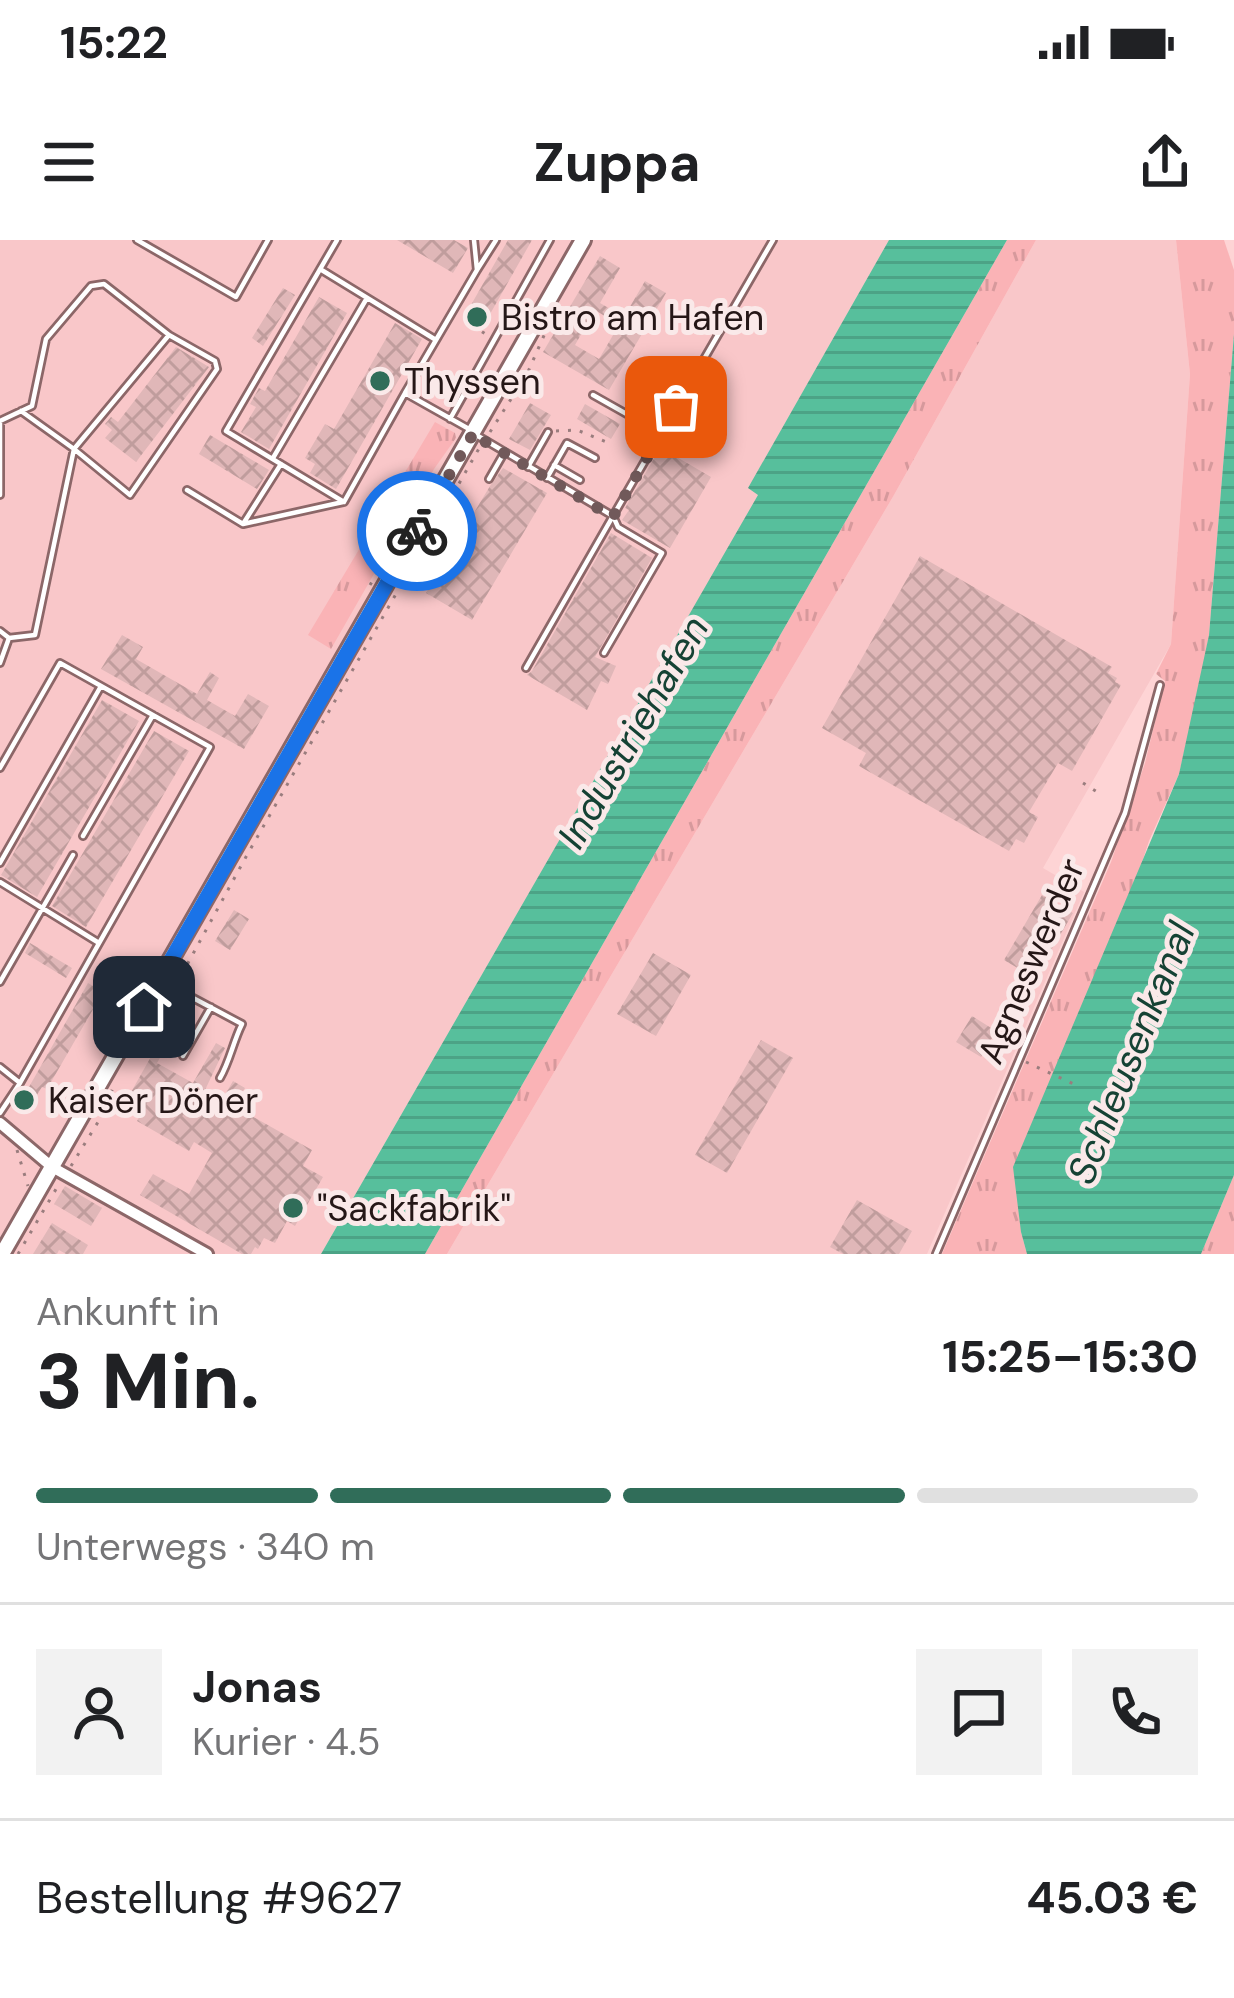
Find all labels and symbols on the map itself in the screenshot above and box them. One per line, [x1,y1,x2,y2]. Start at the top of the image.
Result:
place label: Bistro am Hafen [501,294,764,341]
marker: Bistro am Hafen [464,304,490,330]
pin [625,356,727,458]
place label: Thyssen [404,358,541,405]
marker: Thyssen [367,368,393,394]
courier [357,471,477,591]
water label: Industriehafen [546,607,720,857]
street label: Agneswerder [967,851,1095,1071]
water label: Schleusenkanal [1055,914,1207,1191]
pin [93,956,195,1058]
place label: Kaiser Döner [48,1077,258,1124]
marker: Kaiser Döner [11,1087,37,1113]
place label: "Sackfabrik" [317,1185,511,1232]
marker: "Sackfabrik" [280,1195,306,1221]

